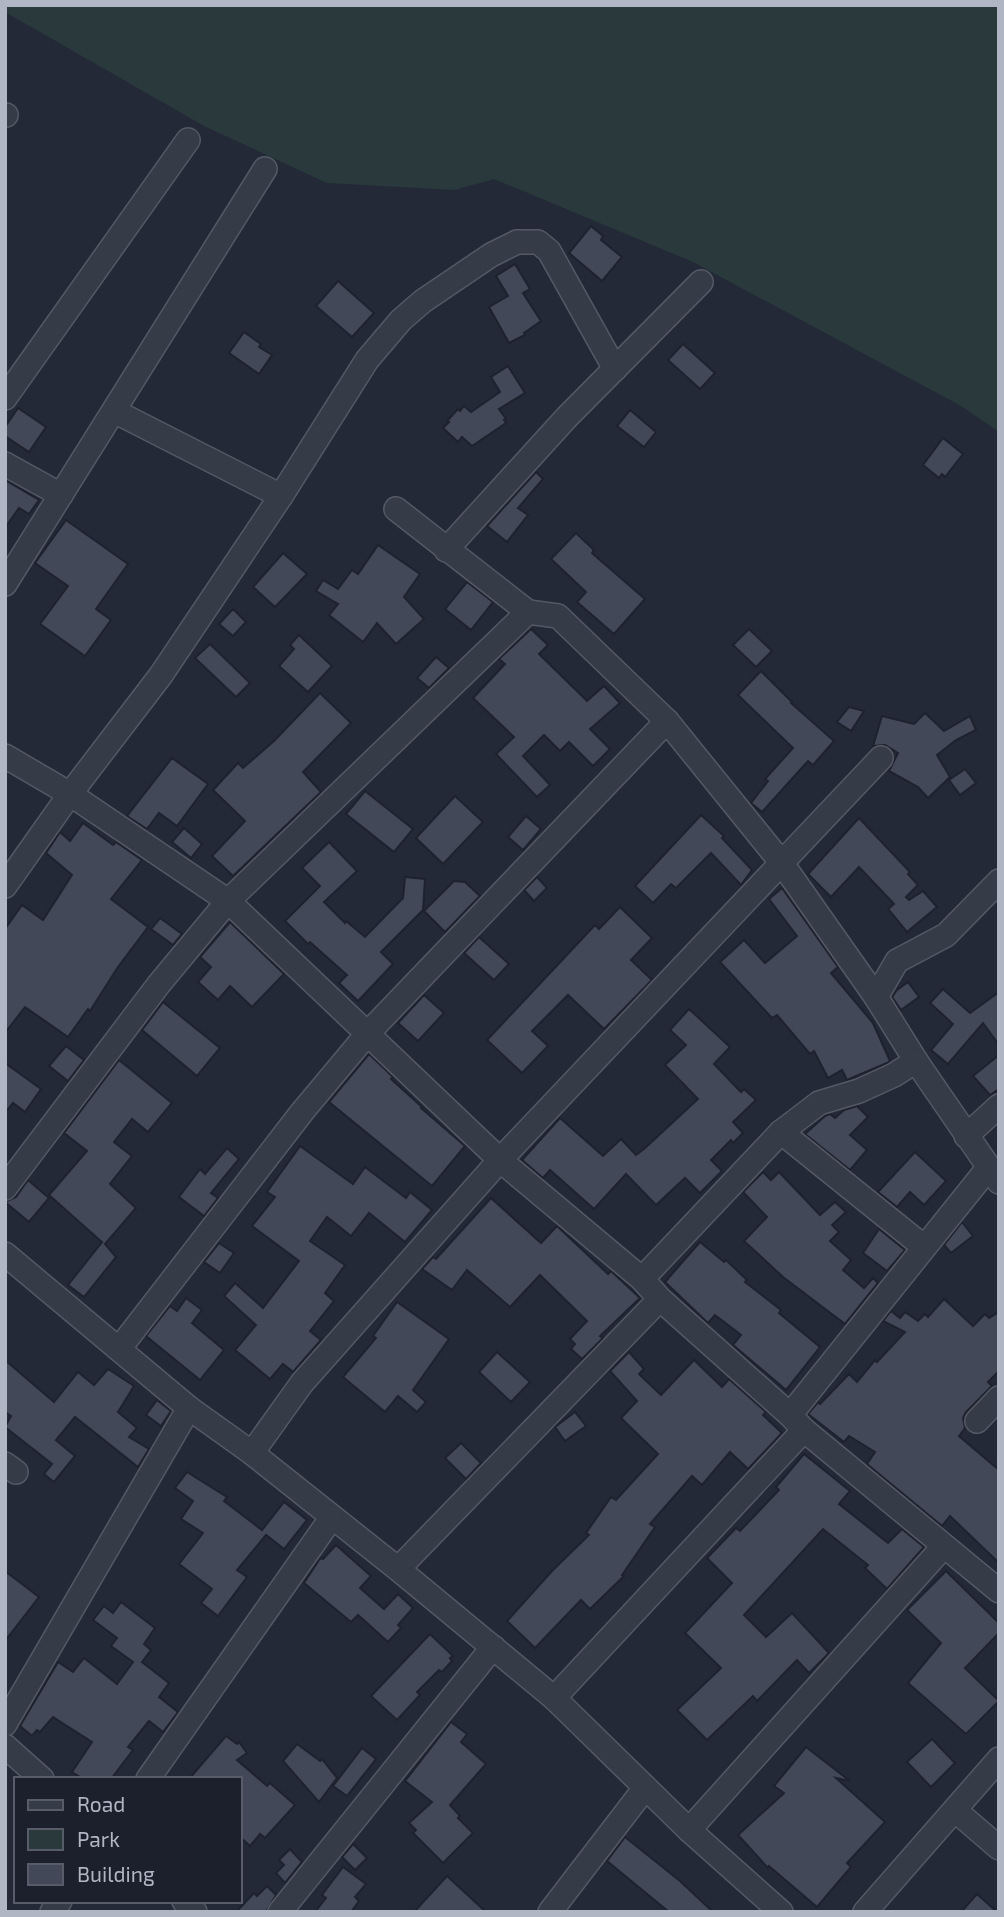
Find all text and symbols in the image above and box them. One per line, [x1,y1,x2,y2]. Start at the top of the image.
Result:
legend [14,1777,242,1903]
text: Road [77,1791,125,1816]
text: Park [77,1826,120,1851]
text: Building [77,1861,155,1886]

